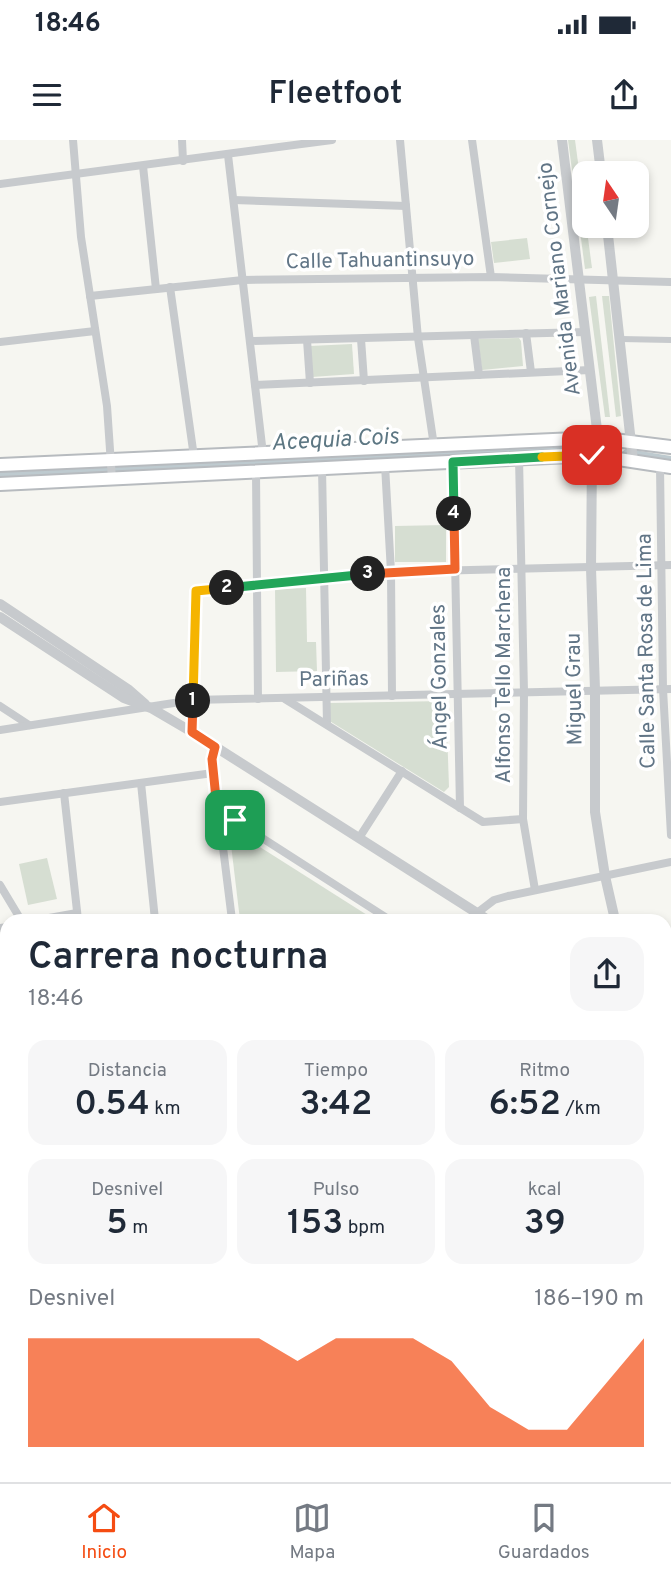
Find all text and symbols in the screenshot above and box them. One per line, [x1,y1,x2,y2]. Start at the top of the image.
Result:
text: 18:46 [35,8,101,41]
text: Fleetfoot [269,75,403,115]
icon: menu [28,76,66,114]
icon: share [605,76,643,114]
street label: Avenida Mariano Cornejo [532,161,588,397]
north arrow [572,161,649,238]
map controls [572,161,649,238]
street label: Calle Tahuantinsuyo [285,246,475,276]
water label: Acequia Cois [270,423,400,459]
pin [562,425,622,485]
icon: check [573,436,611,474]
pin: 4 [436,496,472,532]
text: 4 [447,501,460,525]
street label: Calle Santa Rosa de Lima [631,533,663,769]
pin: 3 [350,556,386,592]
text: 3 [362,561,373,585]
street label: Alfonso Tello Marchena [491,567,518,783]
pin: 2 [210,570,244,606]
text: 2 [221,575,232,599]
street label: Ángel Gonzales [424,604,455,750]
street label: Miguel Grau [561,632,589,746]
street label: Pariñas [299,666,369,694]
pin: 1 [176,684,210,718]
text: 1 [189,688,196,712]
pin [205,790,265,850]
icon: arrive [216,801,254,839]
text: Carrera nocturna [28,934,328,983]
button: share [570,937,644,1011]
text: 18:46 [28,985,84,1014]
text: Distancia [88,1059,167,1083]
text: Tiempo [304,1059,368,1083]
text: Ritmo [519,1059,570,1083]
text: 0.54 [74,1083,150,1127]
text: 3:42 [300,1083,372,1127]
text: 6:52 [488,1083,561,1127]
text: km [150,1097,181,1121]
text: /km [561,1097,601,1121]
text: Desnivel [91,1178,163,1202]
text: Pulso [313,1178,359,1202]
text: kcal [528,1178,562,1202]
text: 5 [106,1202,128,1246]
text: 153 [287,1202,343,1246]
text: 39 [524,1202,566,1246]
text: m [128,1216,148,1240]
text: bpm [343,1216,385,1240]
text: Desnivel [28,1285,115,1314]
text: 186–190 m [534,1285,644,1314]
tab: Inicio [81,1499,127,1565]
tab: Mapa [289,1499,335,1565]
tab: Guardados [498,1499,590,1565]

